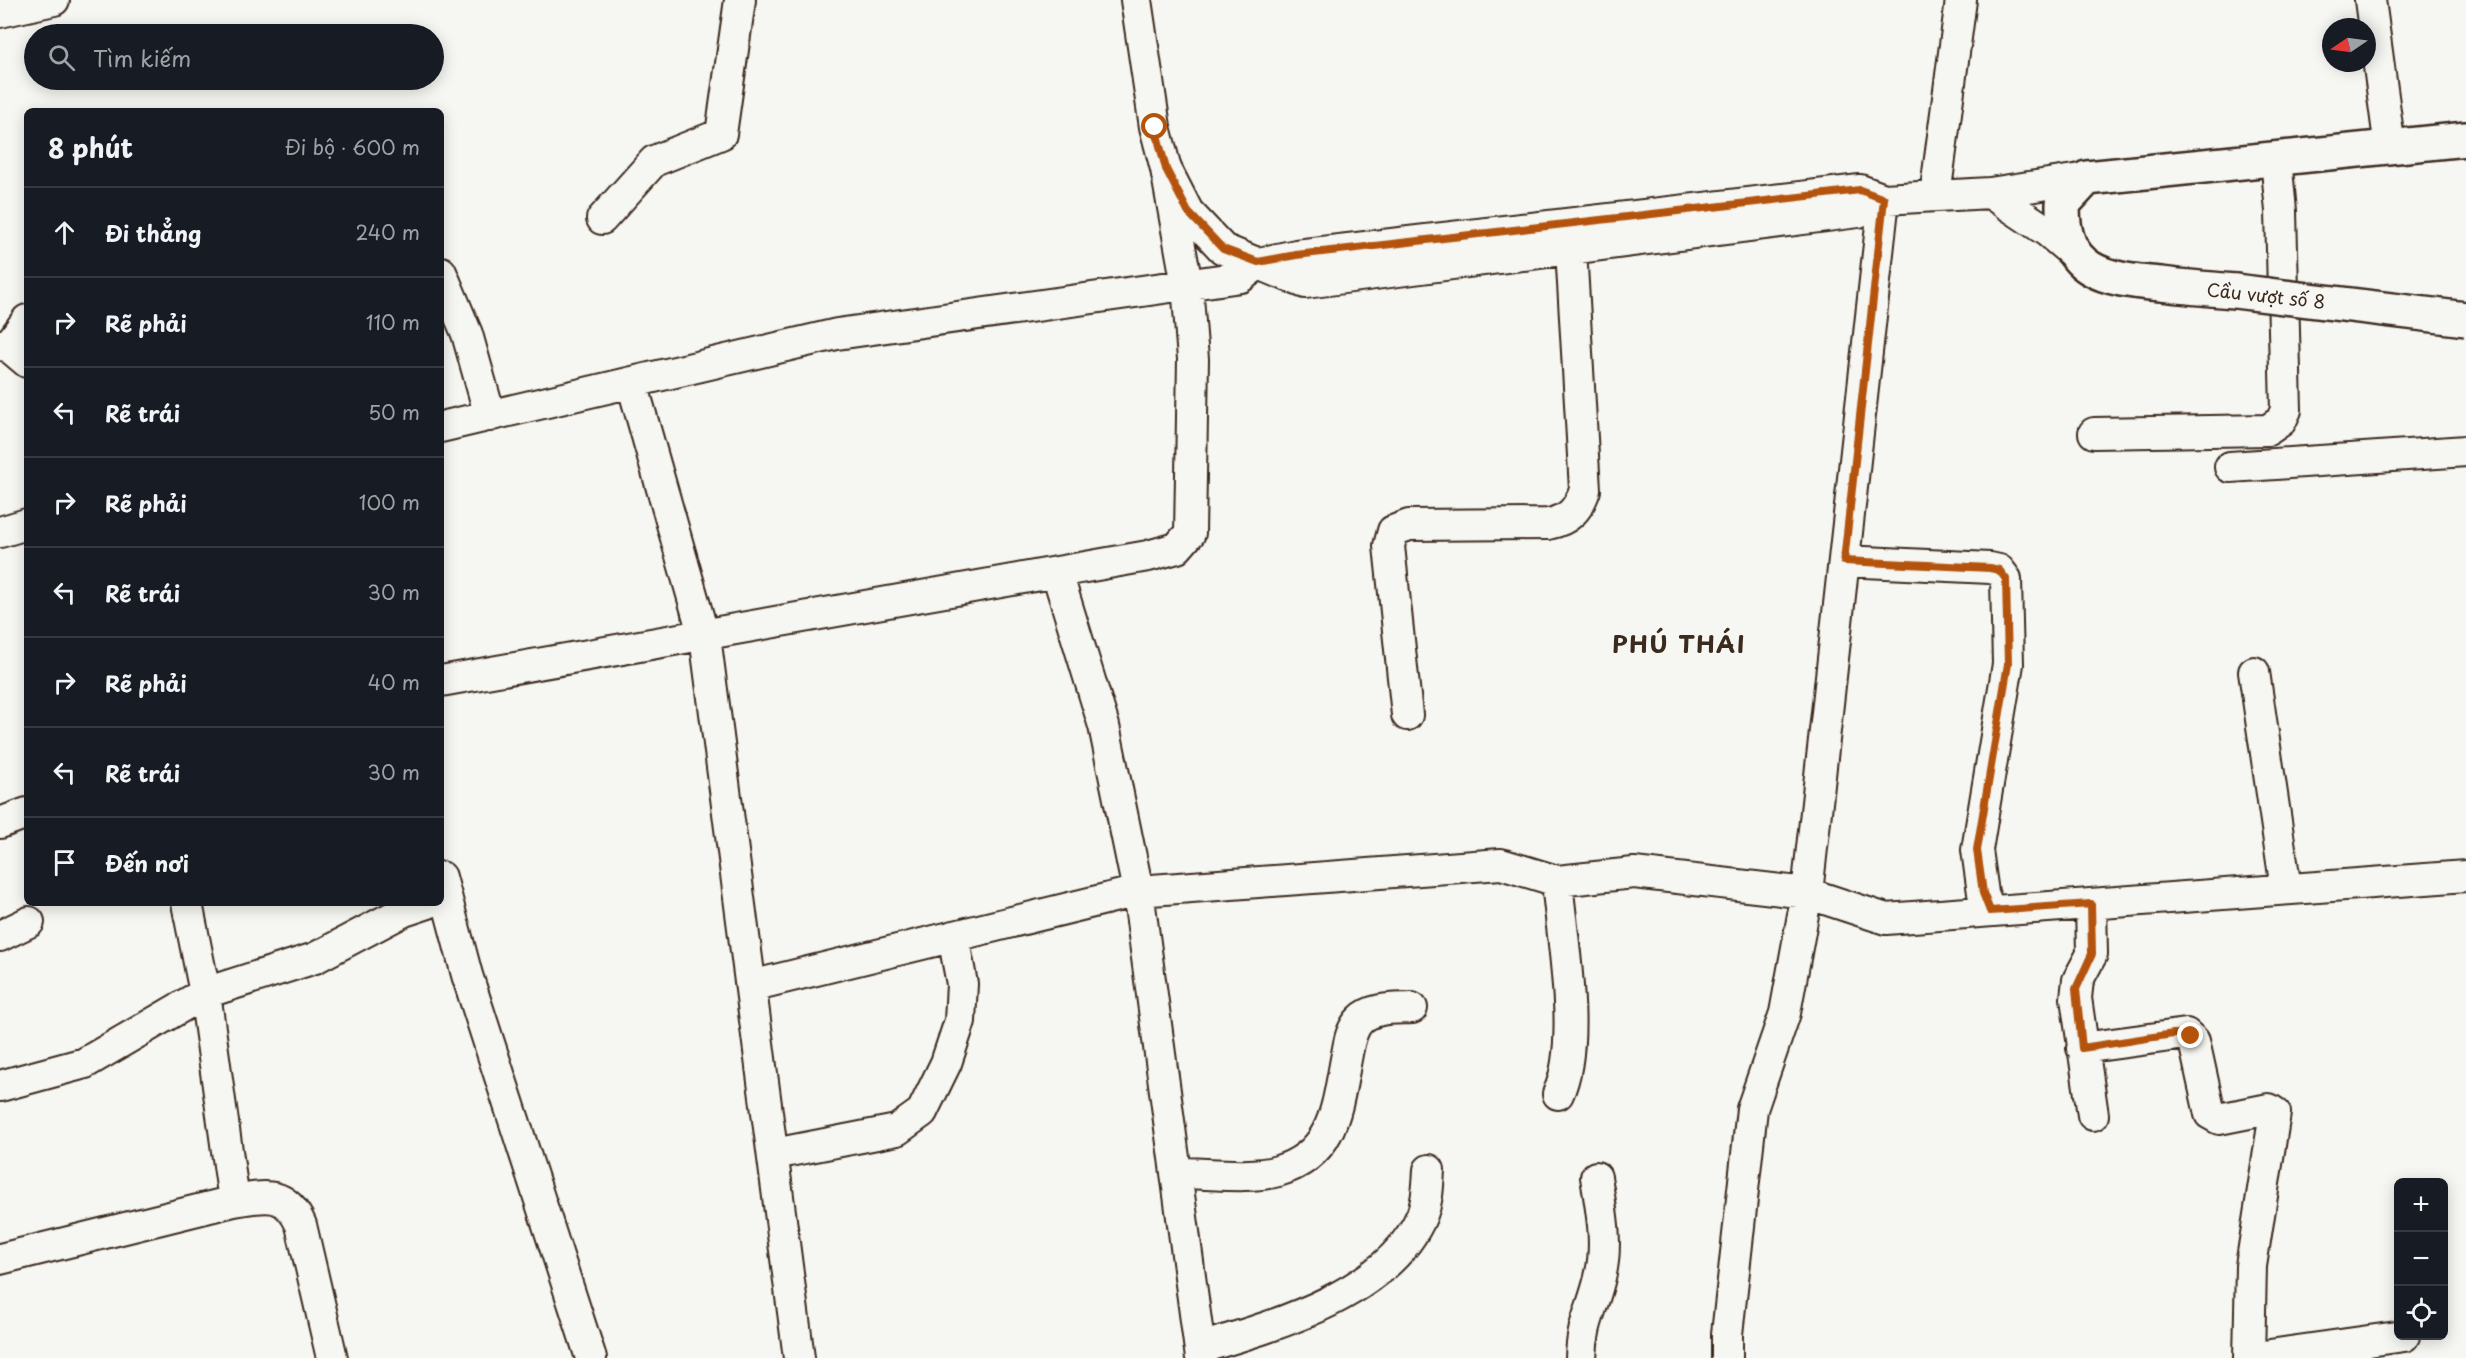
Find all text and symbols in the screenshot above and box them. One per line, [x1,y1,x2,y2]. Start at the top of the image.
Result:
north arrow [2322,18,2376,72]
search box [24,24,444,90]
icon: search [45,41,78,74]
text: Tìm kiếm [93,41,191,74]
route start [1141,113,1167,139]
text: 8 phút [48,128,133,167]
text: Đi bộ · 600 m [285,132,420,162]
icon: ahead [48,216,81,249]
text: Đi thẳng [105,216,201,249]
text: 240 m [355,217,420,247]
street label: Cầu vượt số 8 [2205,275,2327,315]
icon: right [48,306,81,339]
text: Rẽ phải [105,306,187,339]
text: 110 m [366,307,420,337]
icon: left [48,396,81,429]
text: Rẽ trái [105,396,180,429]
text: 50 m [368,397,420,427]
icon: right [48,486,81,519]
text: Rẽ phải [105,486,187,519]
text: 100 m [359,487,420,517]
icon: left [48,576,81,609]
text: Rẽ trái [105,576,180,609]
text: 30 m [367,577,420,607]
district label: PHÚ THÁI [1612,625,1746,661]
icon: right [48,666,81,699]
text: Rẽ phải [105,666,187,699]
text: 40 m [368,667,420,697]
icon: left [48,756,81,789]
text: Rẽ trái [105,756,180,789]
text: 30 m [367,757,420,787]
icon: arrive [48,846,81,879]
text: Đến nơi [105,846,189,879]
route end [2177,1022,2203,1048]
map controls [2394,1178,2448,1340]
button: + [2394,1178,2448,1232]
button: − [2394,1232,2448,1286]
button: locate [2394,1286,2448,1340]

